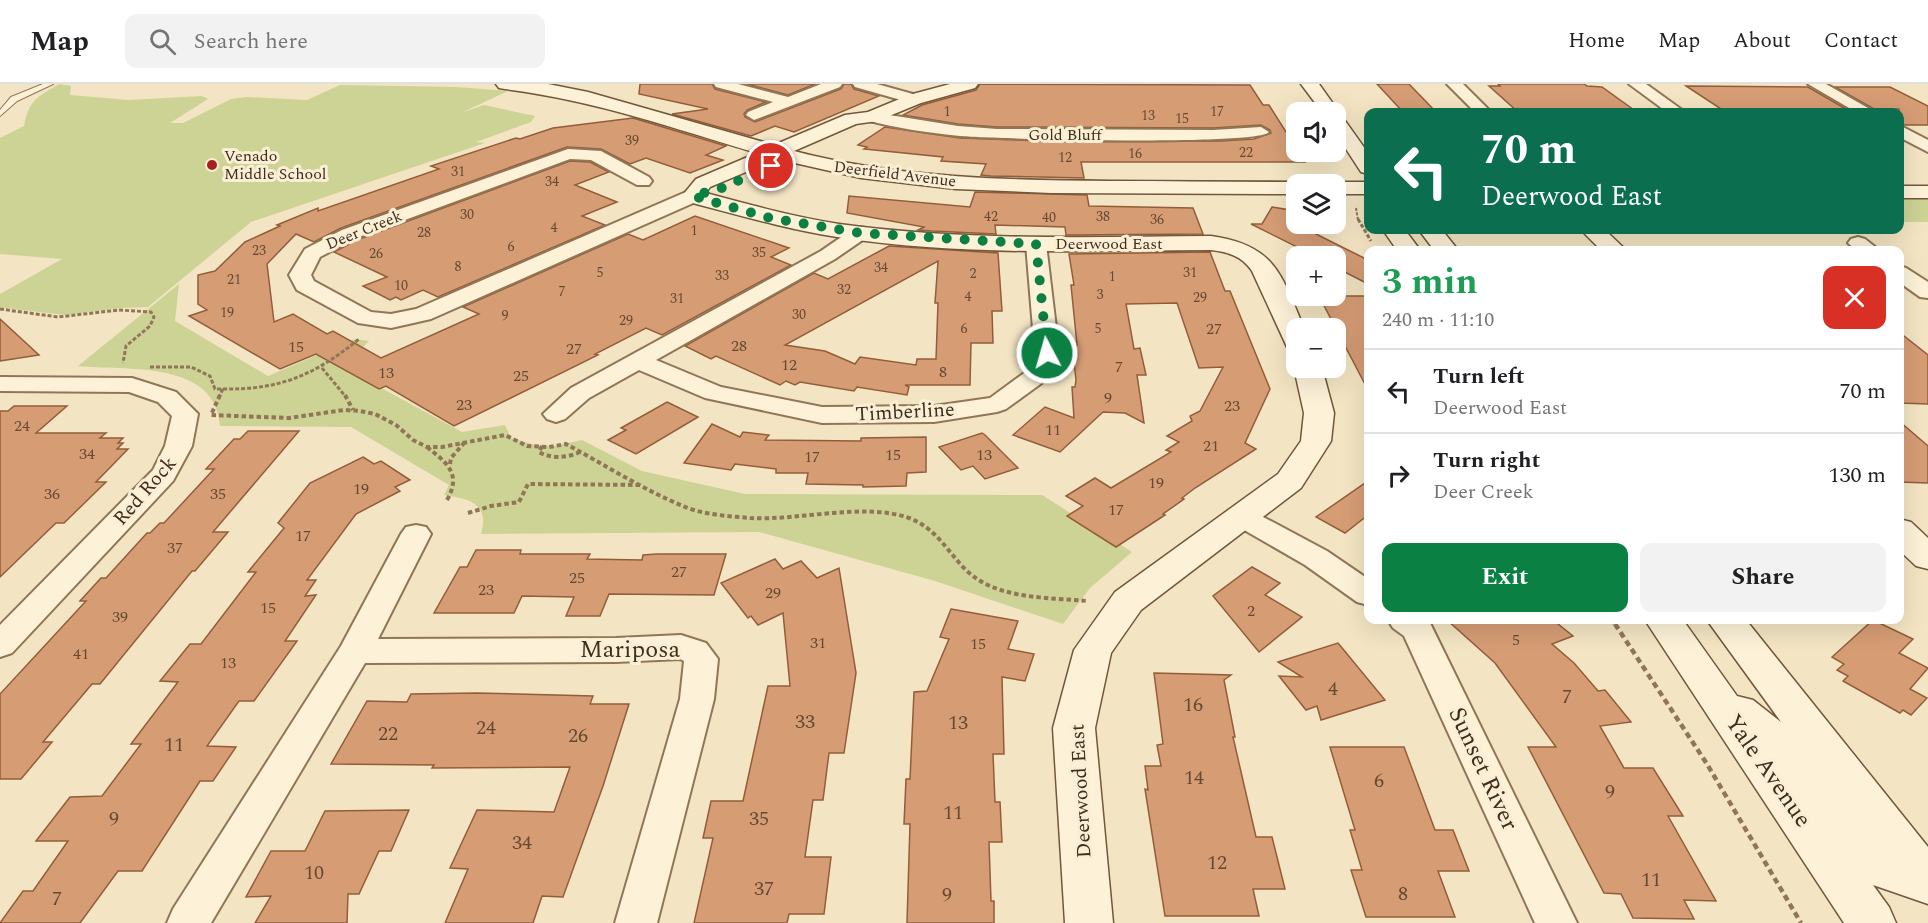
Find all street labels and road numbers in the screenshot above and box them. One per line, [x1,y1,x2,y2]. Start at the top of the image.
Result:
street label: Gold Bluff [1028,123,1103,147]
street label: Deerfield Avenue [832,155,958,193]
street label: Deer Creek [322,204,406,256]
street label: Deerwood East [1055,232,1163,256]
street label: Timberline [855,394,955,430]
street label: Red Rock [106,449,184,533]
street label: Mariposa [580,632,681,668]
street label: Sunset River [1439,701,1527,837]
street label: Yale Avenue [1716,707,1820,835]
street label: Deerwood East [1063,723,1099,859]

